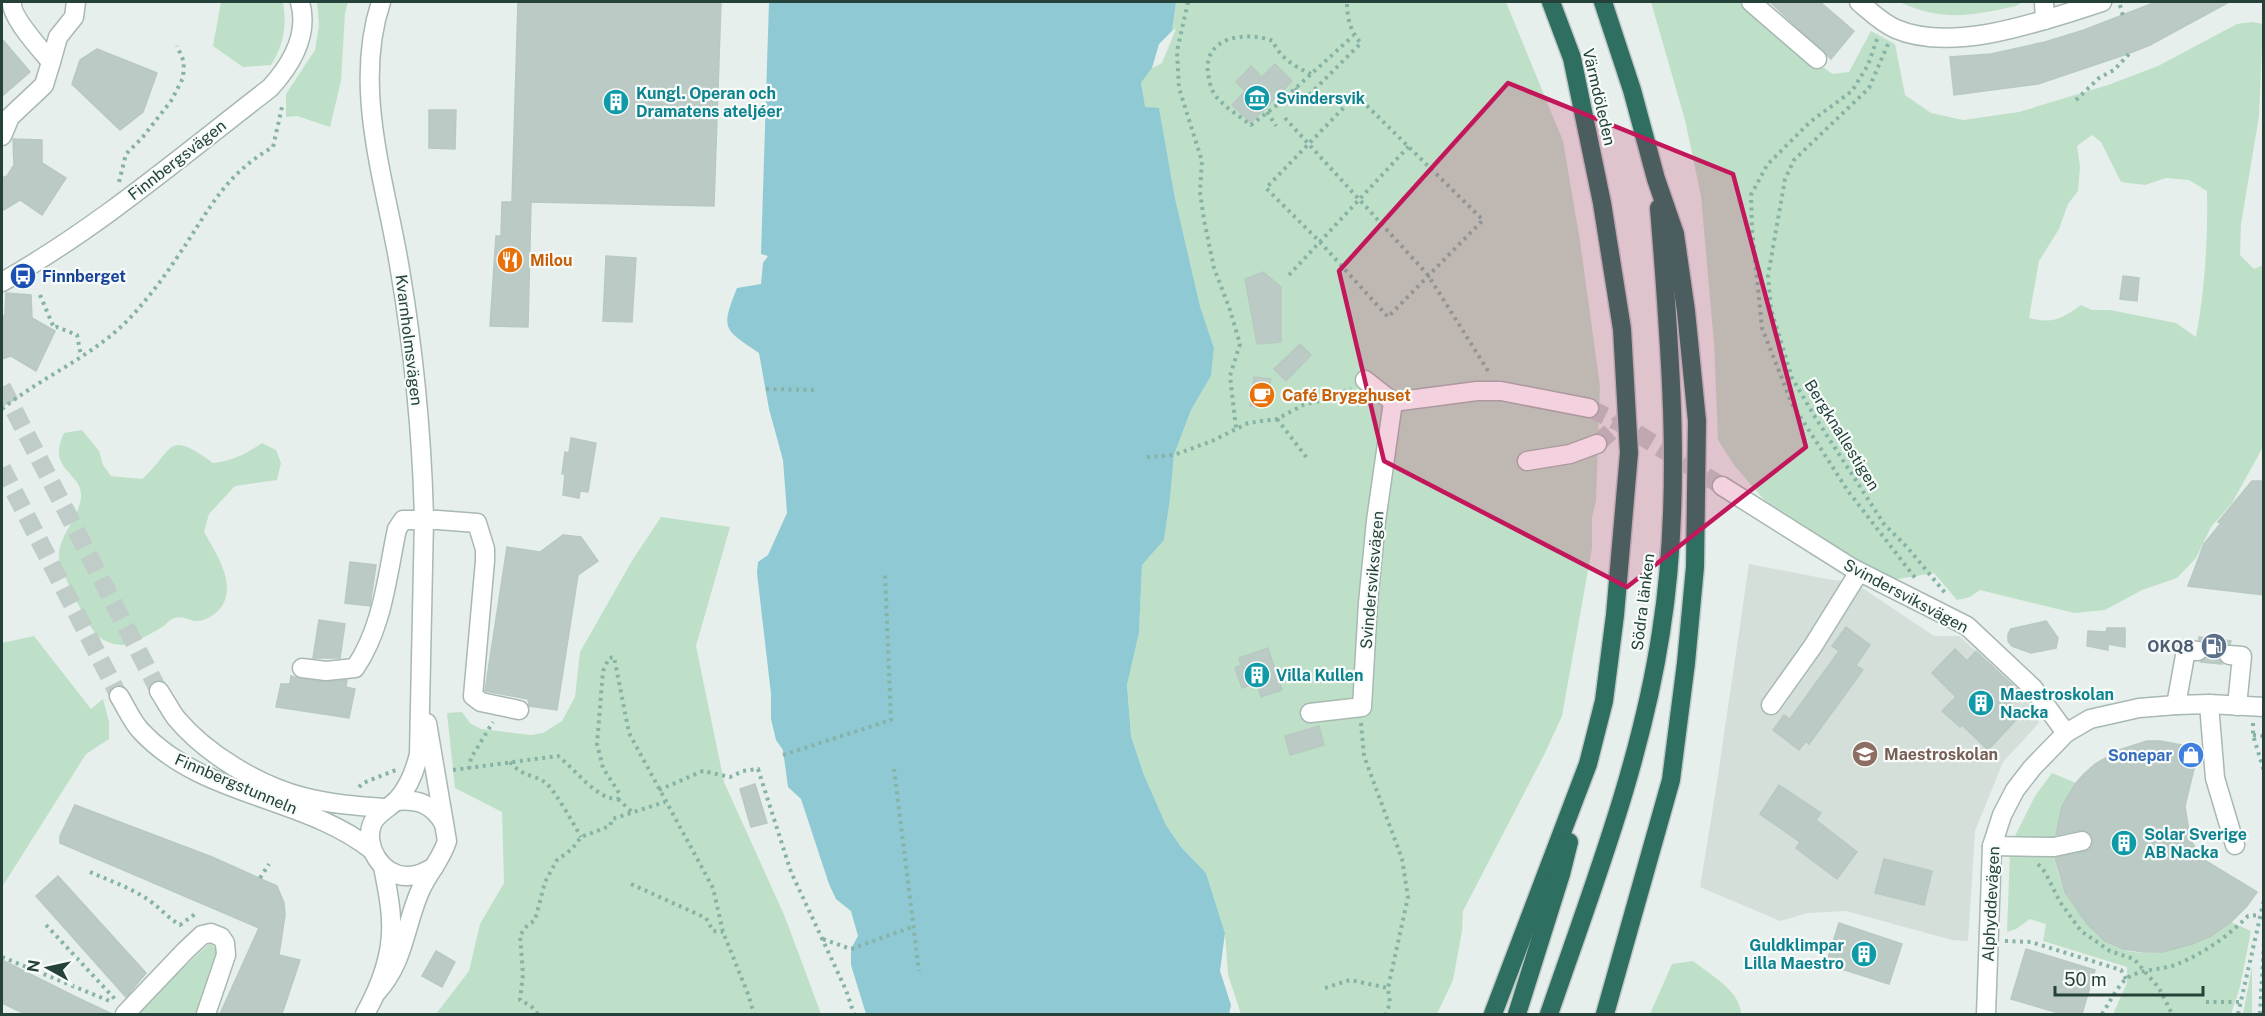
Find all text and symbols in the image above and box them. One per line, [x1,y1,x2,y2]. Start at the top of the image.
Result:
street label: Värmdöleden [1579,47,1619,147]
museum icon: Svindersvik [1242,83,1272,113]
place label: Kungl. Operan och Dramatens ateljéer [636,84,783,121]
building icon: Kungl. Operan och Dramatens ateljéer [601,87,631,117]
place label: Svindersvik [1276,89,1365,108]
street label: Finnbergsvägen [124,116,230,204]
restaurant icon: Milou [495,245,525,275]
place label: Milou [530,251,572,270]
bus stop icon: Finnberget [8,261,38,291]
place label: Finnberget [42,267,126,286]
street label: Kvarnholmsvägen [392,273,426,407]
street label: Bergknallestigen [1800,376,1884,494]
cafe icon: Café Brygghuset [1247,380,1277,410]
place label: Café Brygghuset [1282,386,1411,405]
street label: Svindersviksvägen [1356,510,1388,650]
street label: Södra länken [1628,552,1658,652]
street label: Svindersviksvägen [1840,555,1972,637]
fuel station icon: OKQ8 [2199,631,2229,661]
place label: OKQ8 [2147,637,2194,656]
building icon: Villa Kullen [1242,660,1272,690]
place label: Villa Kullen [1276,666,1363,685]
place label: Maestroskolan Nacka [2000,685,2114,722]
building icon: Maestroskolan Nacka [1966,688,1996,718]
school or university icon: Maestroskolan [1850,739,1880,769]
shop icon: Sonepar [2176,740,2206,770]
place label: Maestroskolan [1884,745,1998,764]
place label: Sonepar [2108,746,2172,765]
street label: Finnbergstunneln [172,750,300,818]
place label: Solar Sverige AB Nacka [2144,825,2247,862]
building icon: Solar Sverige AB Nacka [2109,828,2139,858]
street label: Alphyddevägen [1978,846,2004,962]
place label: Guldklimpar Lilla Maestro [1744,936,1844,973]
north arrow [18,938,78,998]
building icon: Guldklimpar Lilla Maestro [1849,939,1879,969]
text: N [23,958,44,974]
scale bar [2055,959,2204,997]
text: 50 m [2064,969,2107,990]

